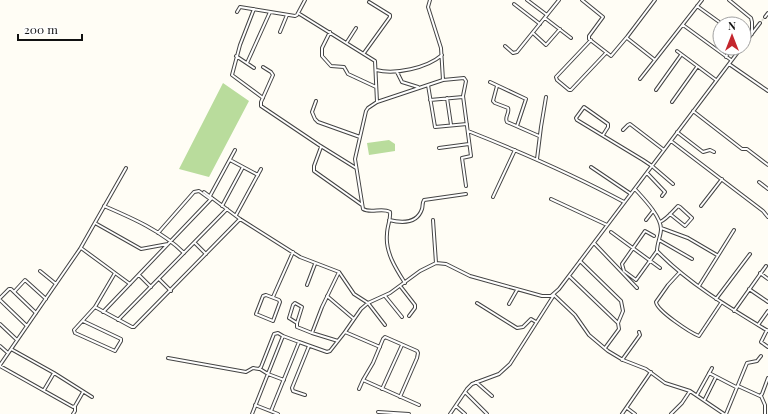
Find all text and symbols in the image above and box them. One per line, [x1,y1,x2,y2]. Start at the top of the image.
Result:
scale bar [18,16,82,42]
north arrow [712,16,752,56]
text: N [728,18,736,33]
text: 200 m [24,21,58,37]

